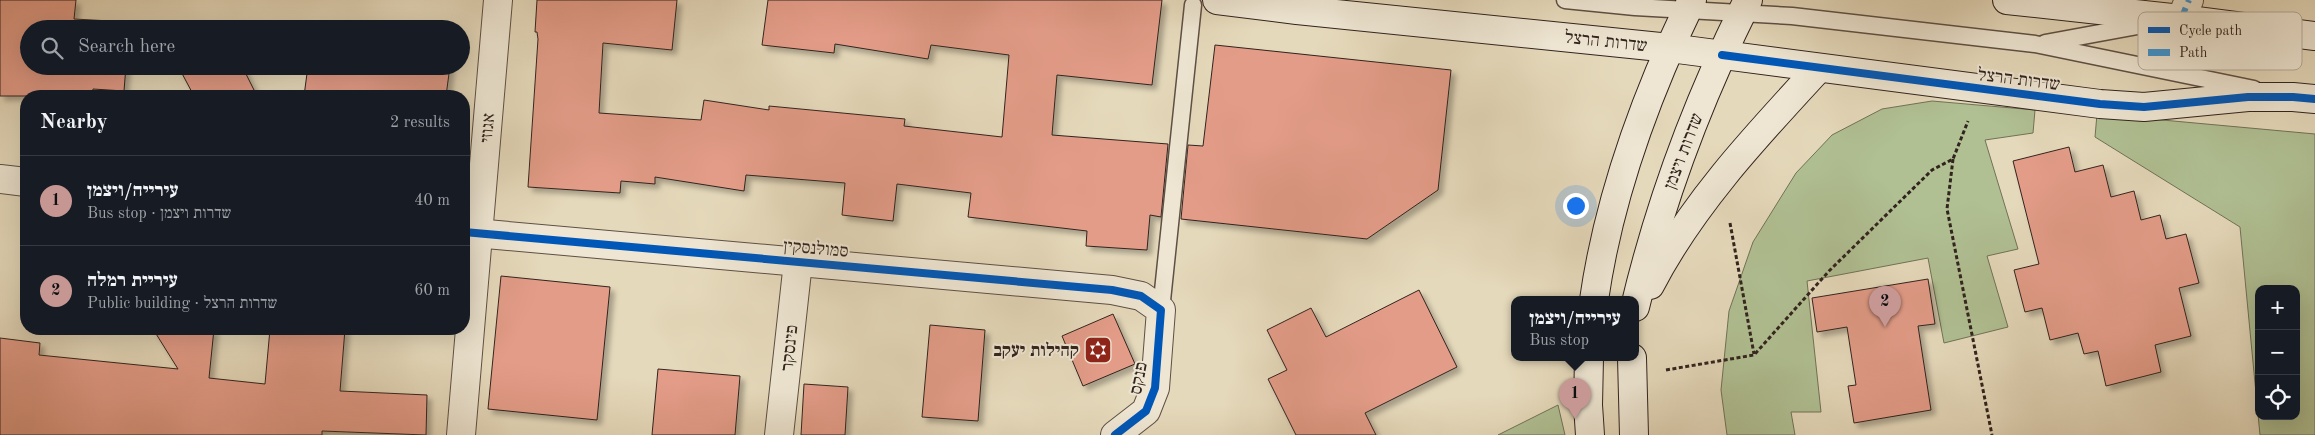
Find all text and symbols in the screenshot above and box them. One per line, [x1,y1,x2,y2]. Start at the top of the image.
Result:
legend [2138,12,2302,70]
search box [20,20,470,75]
text: Cycle path [2179,24,2242,38]
street label: שדרות הרצל [1564,28,1648,55]
icon: search [38,34,66,62]
text: Search here [78,38,175,57]
text: Path [2179,46,2208,60]
street label: שדרות הרצל [1977,65,2061,94]
street label: שדרות ויצמן [1661,111,1707,192]
text: Nearby [40,112,108,133]
street label: אגוזי [478,112,498,144]
text: 2 results [390,115,450,131]
text: עירייה/ויצמן [87,182,178,201]
text: 1 [51,193,61,209]
text: 40 m [414,193,450,209]
your location [1563,193,1589,219]
text: Bus stop · שדרות ויצמן [87,206,231,222]
street label: סמולנסקין [783,236,849,261]
text: עיריית רמלה [87,272,178,291]
text: 2 [51,283,61,299]
text: 60 m [414,283,450,299]
map controls [2255,285,2300,420]
button: + [2255,285,2300,330]
pin: 2 [1869,286,1901,327]
text: Public building · שדרות הרצל [87,296,277,312]
popup [1511,296,1639,361]
text: עירייה/ויצמן [1529,310,1621,329]
street label: פינסקר [779,324,801,372]
button: − [2255,330,2300,375]
text: Bus stop [1529,333,1589,349]
synagogue icon: קהילות יעקב [1083,335,1113,365]
place label: קהילות יעקב [993,341,1079,360]
street label: פנקס [1127,360,1151,396]
button: locate [2255,375,2300,420]
pin: 1 [1559,378,1591,419]

